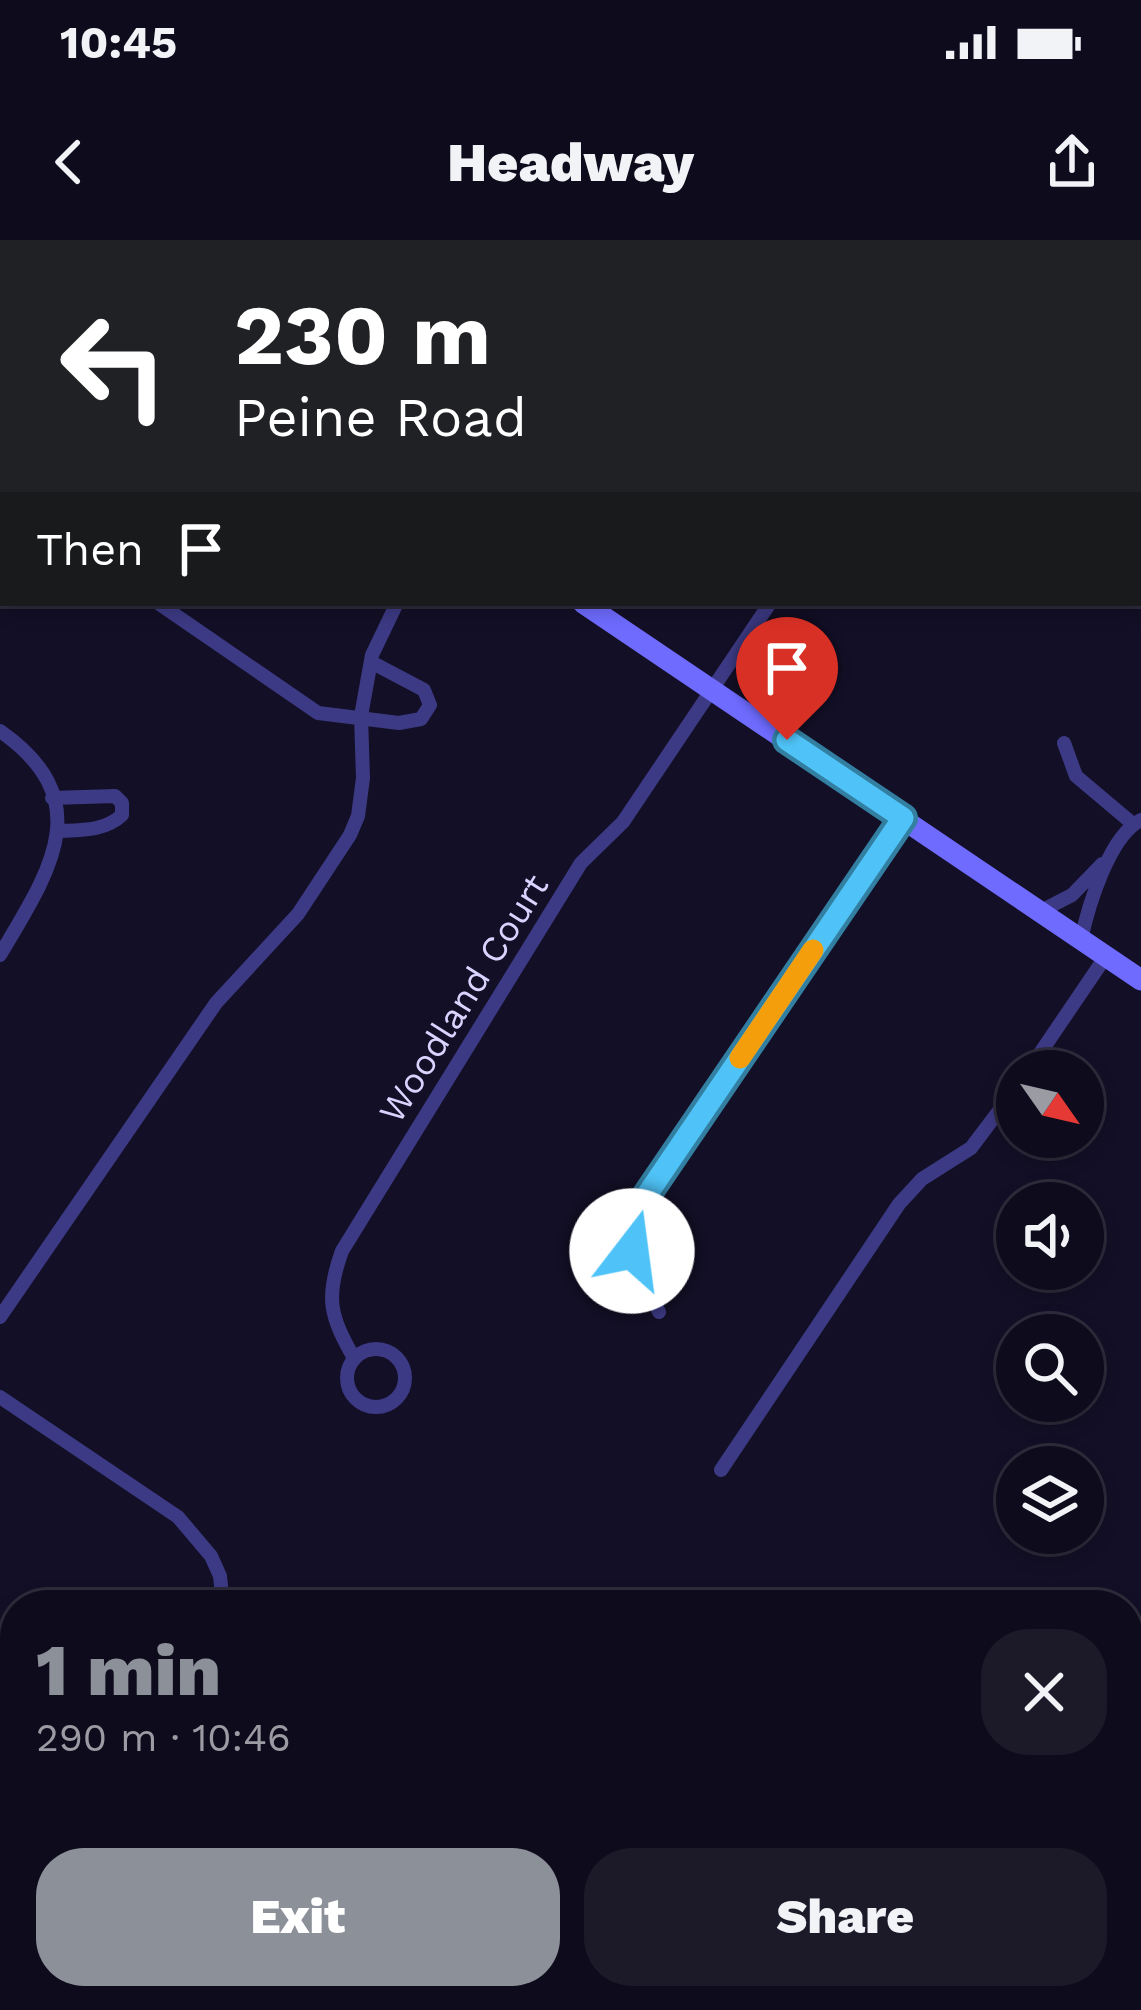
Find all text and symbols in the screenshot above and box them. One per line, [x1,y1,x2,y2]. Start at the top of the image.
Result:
text: 10:45 [60,16,177,69]
icon: back [36,129,102,195]
icon: share [1039,129,1105,195]
text: Headway [447,131,694,194]
text: 230 m [234,286,491,384]
icon: left [36,288,192,444]
text: Peine Road [234,386,527,449]
icon: arrive [168,516,234,582]
text: Then [36,523,144,576]
pin [736,617,838,740]
icon: arrive [754,635,820,701]
street label: Woodland Court [371,867,557,1130]
north arrow [996,1050,1104,1158]
map controls [996,1050,1104,1554]
button: sound [996,1182,1104,1290]
position arrow [569,1188,695,1314]
button: search [996,1314,1104,1422]
button: layers [996,1446,1104,1554]
text: 1 min [36,1628,221,1712]
button: close [981,1629,1107,1755]
text: 290 m · 10:46 [36,1715,291,1760]
button: Exit [36,1848,560,1986]
button: Share [584,1848,1107,1986]

